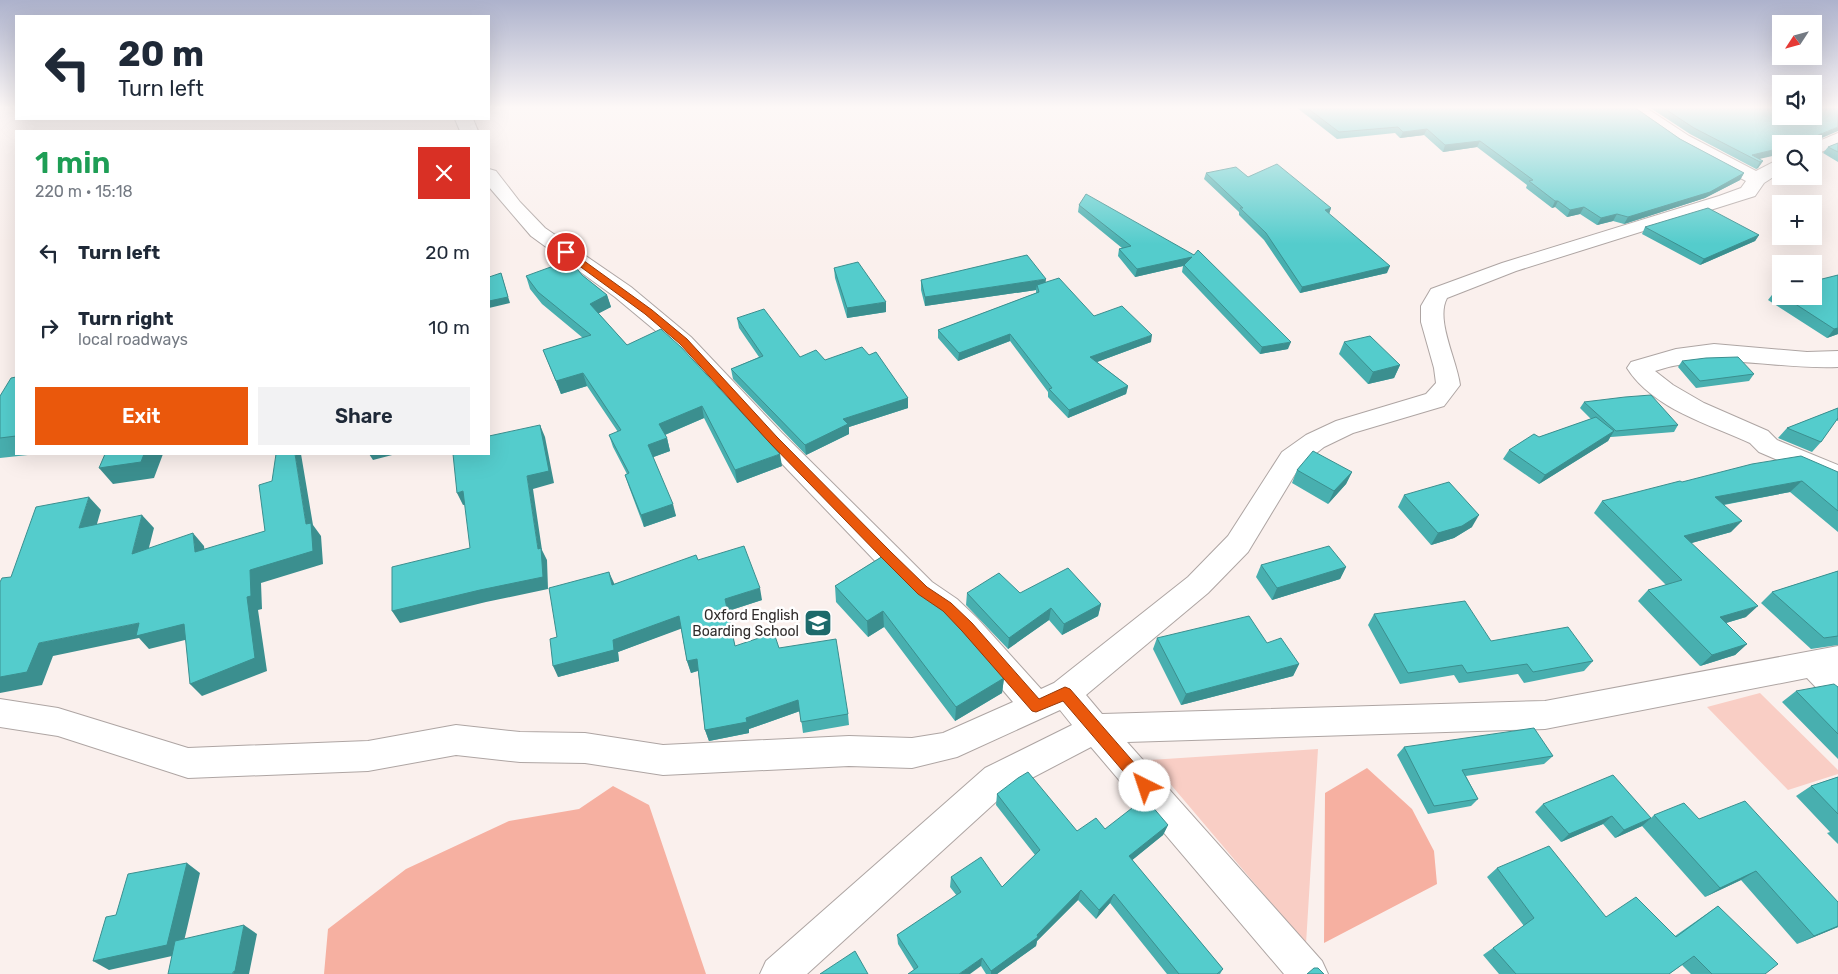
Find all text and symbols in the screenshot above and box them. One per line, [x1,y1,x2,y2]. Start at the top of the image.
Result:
north arrow [1772,15,1822,65]
map controls [1772,15,1822,305]
text: 20 m [118,33,204,75]
icon: left [35,35,100,100]
text: Turn left [118,75,204,102]
button: sound [1772,75,1822,125]
button: search [1772,135,1822,185]
text: 1 min [35,145,110,181]
button: close [418,147,470,199]
text: 220 m · 15:18 [35,182,133,201]
button: + [1772,195,1822,245]
pin [545,231,587,273]
icon: arrive [552,238,580,266]
icon: left [35,239,63,267]
text: Turn left [78,241,160,264]
text: 20 m [425,241,470,264]
button: − [1772,255,1822,305]
text: Turn right [78,307,173,330]
icon: right [35,314,63,342]
text: 10 m [428,316,470,339]
text: local roadways [78,330,188,349]
button: Exit [35,387,248,445]
button: Share [258,387,470,445]
place label: Oxford English Boarding School [692,607,799,640]
school or university icon: Oxford English Boarding School [803,608,833,638]
position arrow [1118,759,1170,811]

